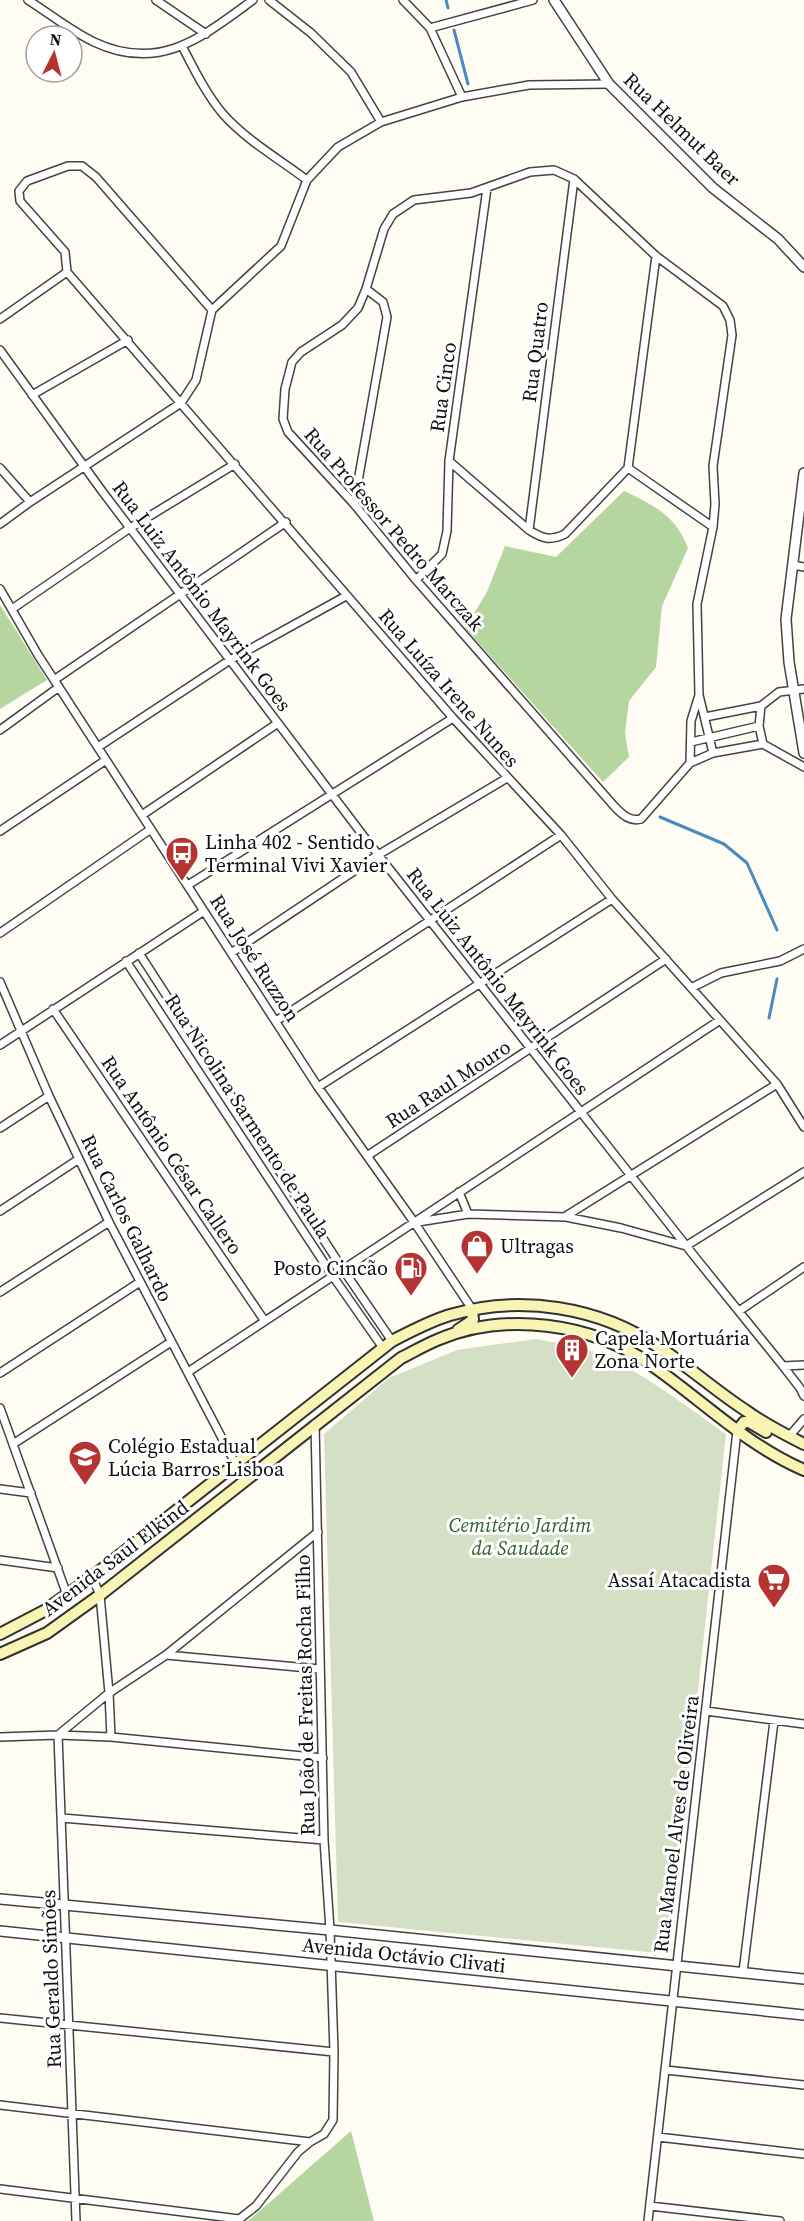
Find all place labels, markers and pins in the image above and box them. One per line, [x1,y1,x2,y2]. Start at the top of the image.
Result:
place label: Linha 402 - Sentido Terminal Vivi Xavier [205,828,388,879]
bus stop icon: Linha 402 - Sentido Terminal Vivi Xavier [164,835,200,882]
shop icon: Ultragas [459,1228,495,1275]
place label: Ultragas [500,1232,574,1260]
fuel station icon: Posto Cincão [393,1250,429,1297]
place label: Posto Cincão [273,1254,388,1282]
place label: Capela Mortuária Zona Norte [595,1324,751,1375]
building icon: Capela Mortuária Zona Norte [554,1332,590,1379]
place label: Colégio Estadual Lúcia Barros Lisboa [108,1432,285,1483]
school or university icon: Colégio Estadual Lúcia Barros Lisboa [67,1439,103,1486]
supermarket icon: Assaí Atacadista [756,1562,792,1609]
place label: Assaí Atacadista [607,1566,752,1594]

